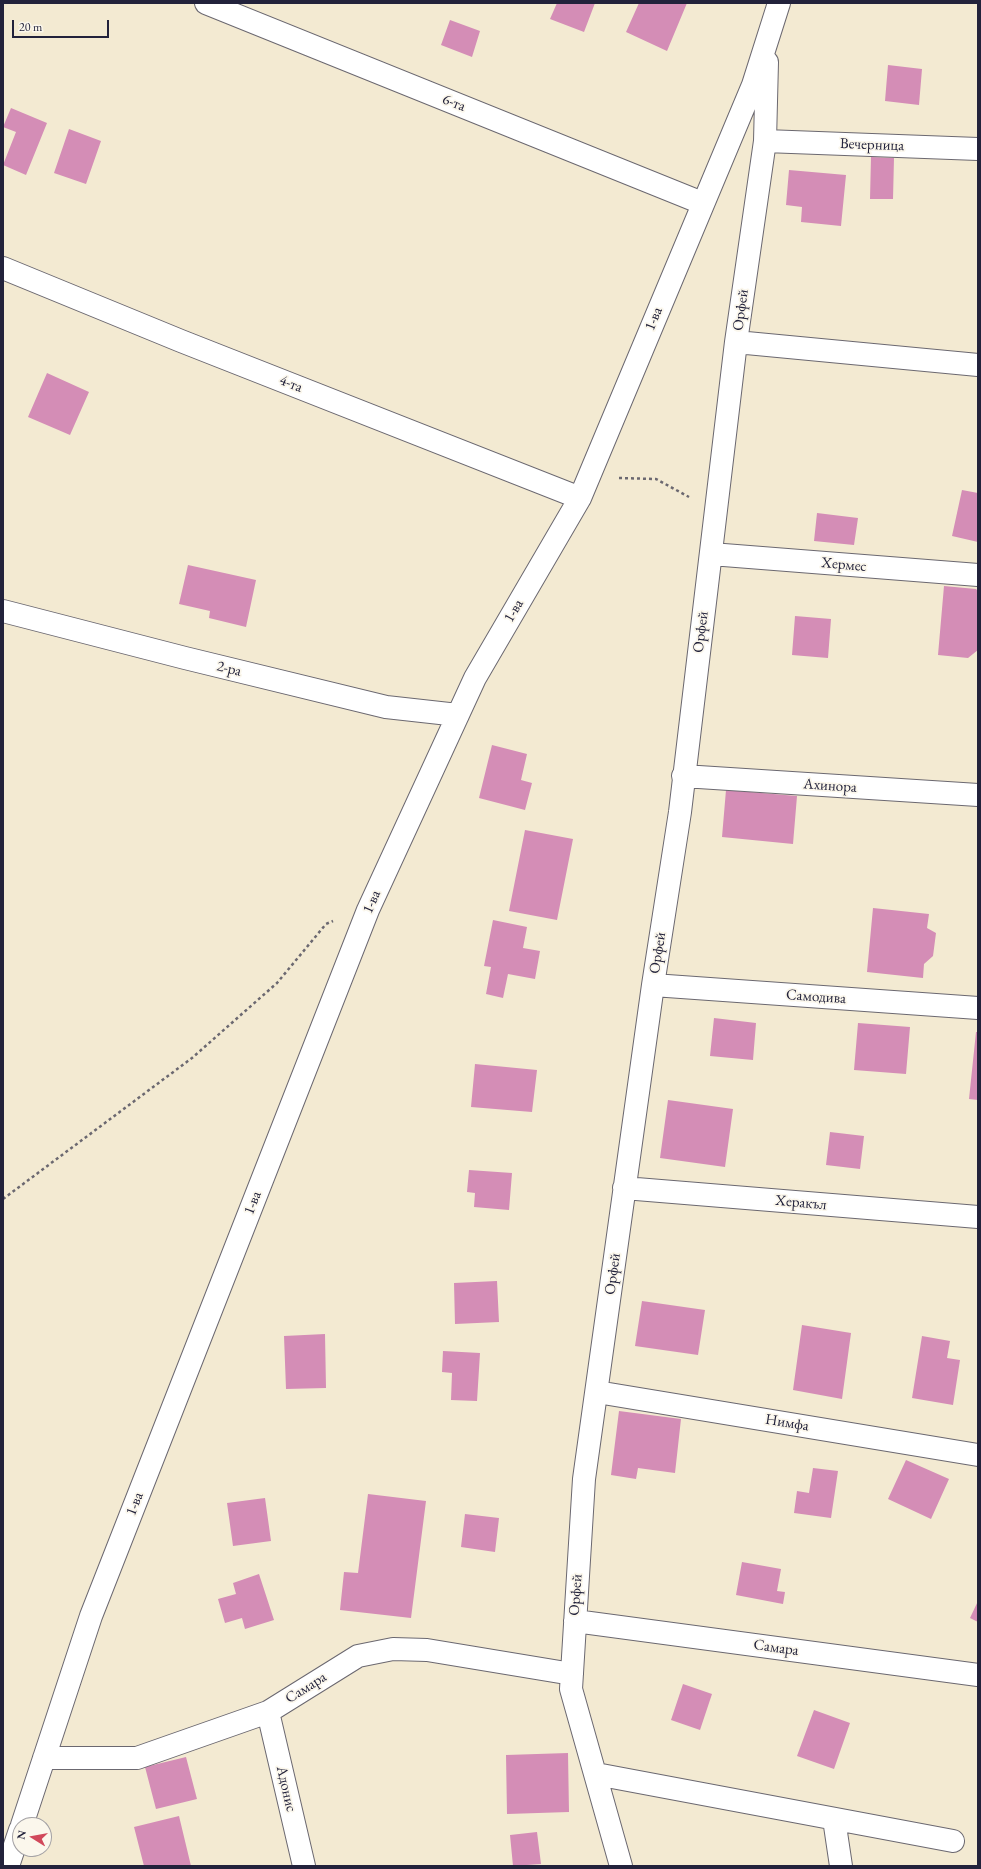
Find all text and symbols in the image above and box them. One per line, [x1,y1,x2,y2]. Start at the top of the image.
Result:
scale bar [14,12,111,38]
text: 20 m [19,19,42,35]
street label: 6-та [440,90,468,116]
street label: Вечерница [839,135,905,155]
street label: Орфей [729,288,753,332]
street label: 1-ва [641,305,667,333]
street label: 4-та [277,371,305,397]
street label: Хермес [821,554,867,576]
street label: 1-ва [500,596,528,626]
street label: Орфей [690,610,712,654]
street label: 2-ра [215,657,243,681]
street label: Ахинора [803,775,857,797]
street label: 1-ва [359,888,385,916]
street label: Орфей [646,931,670,975]
street label: Самодива [785,986,847,1008]
street label: 1-ва [240,1189,266,1217]
street label: Херакъл [775,1192,827,1214]
street label: Орфей [601,1252,625,1296]
street label: Нимфа [764,1411,810,1435]
street label: 1-ва [122,1490,148,1518]
street label: Орфей [566,1574,586,1616]
street label: Самара [752,1636,800,1660]
street label: Самара [282,1668,330,1708]
street label: Адонис [272,1764,300,1814]
north arrow [12,1817,52,1857]
text: N [13,1829,29,1841]

